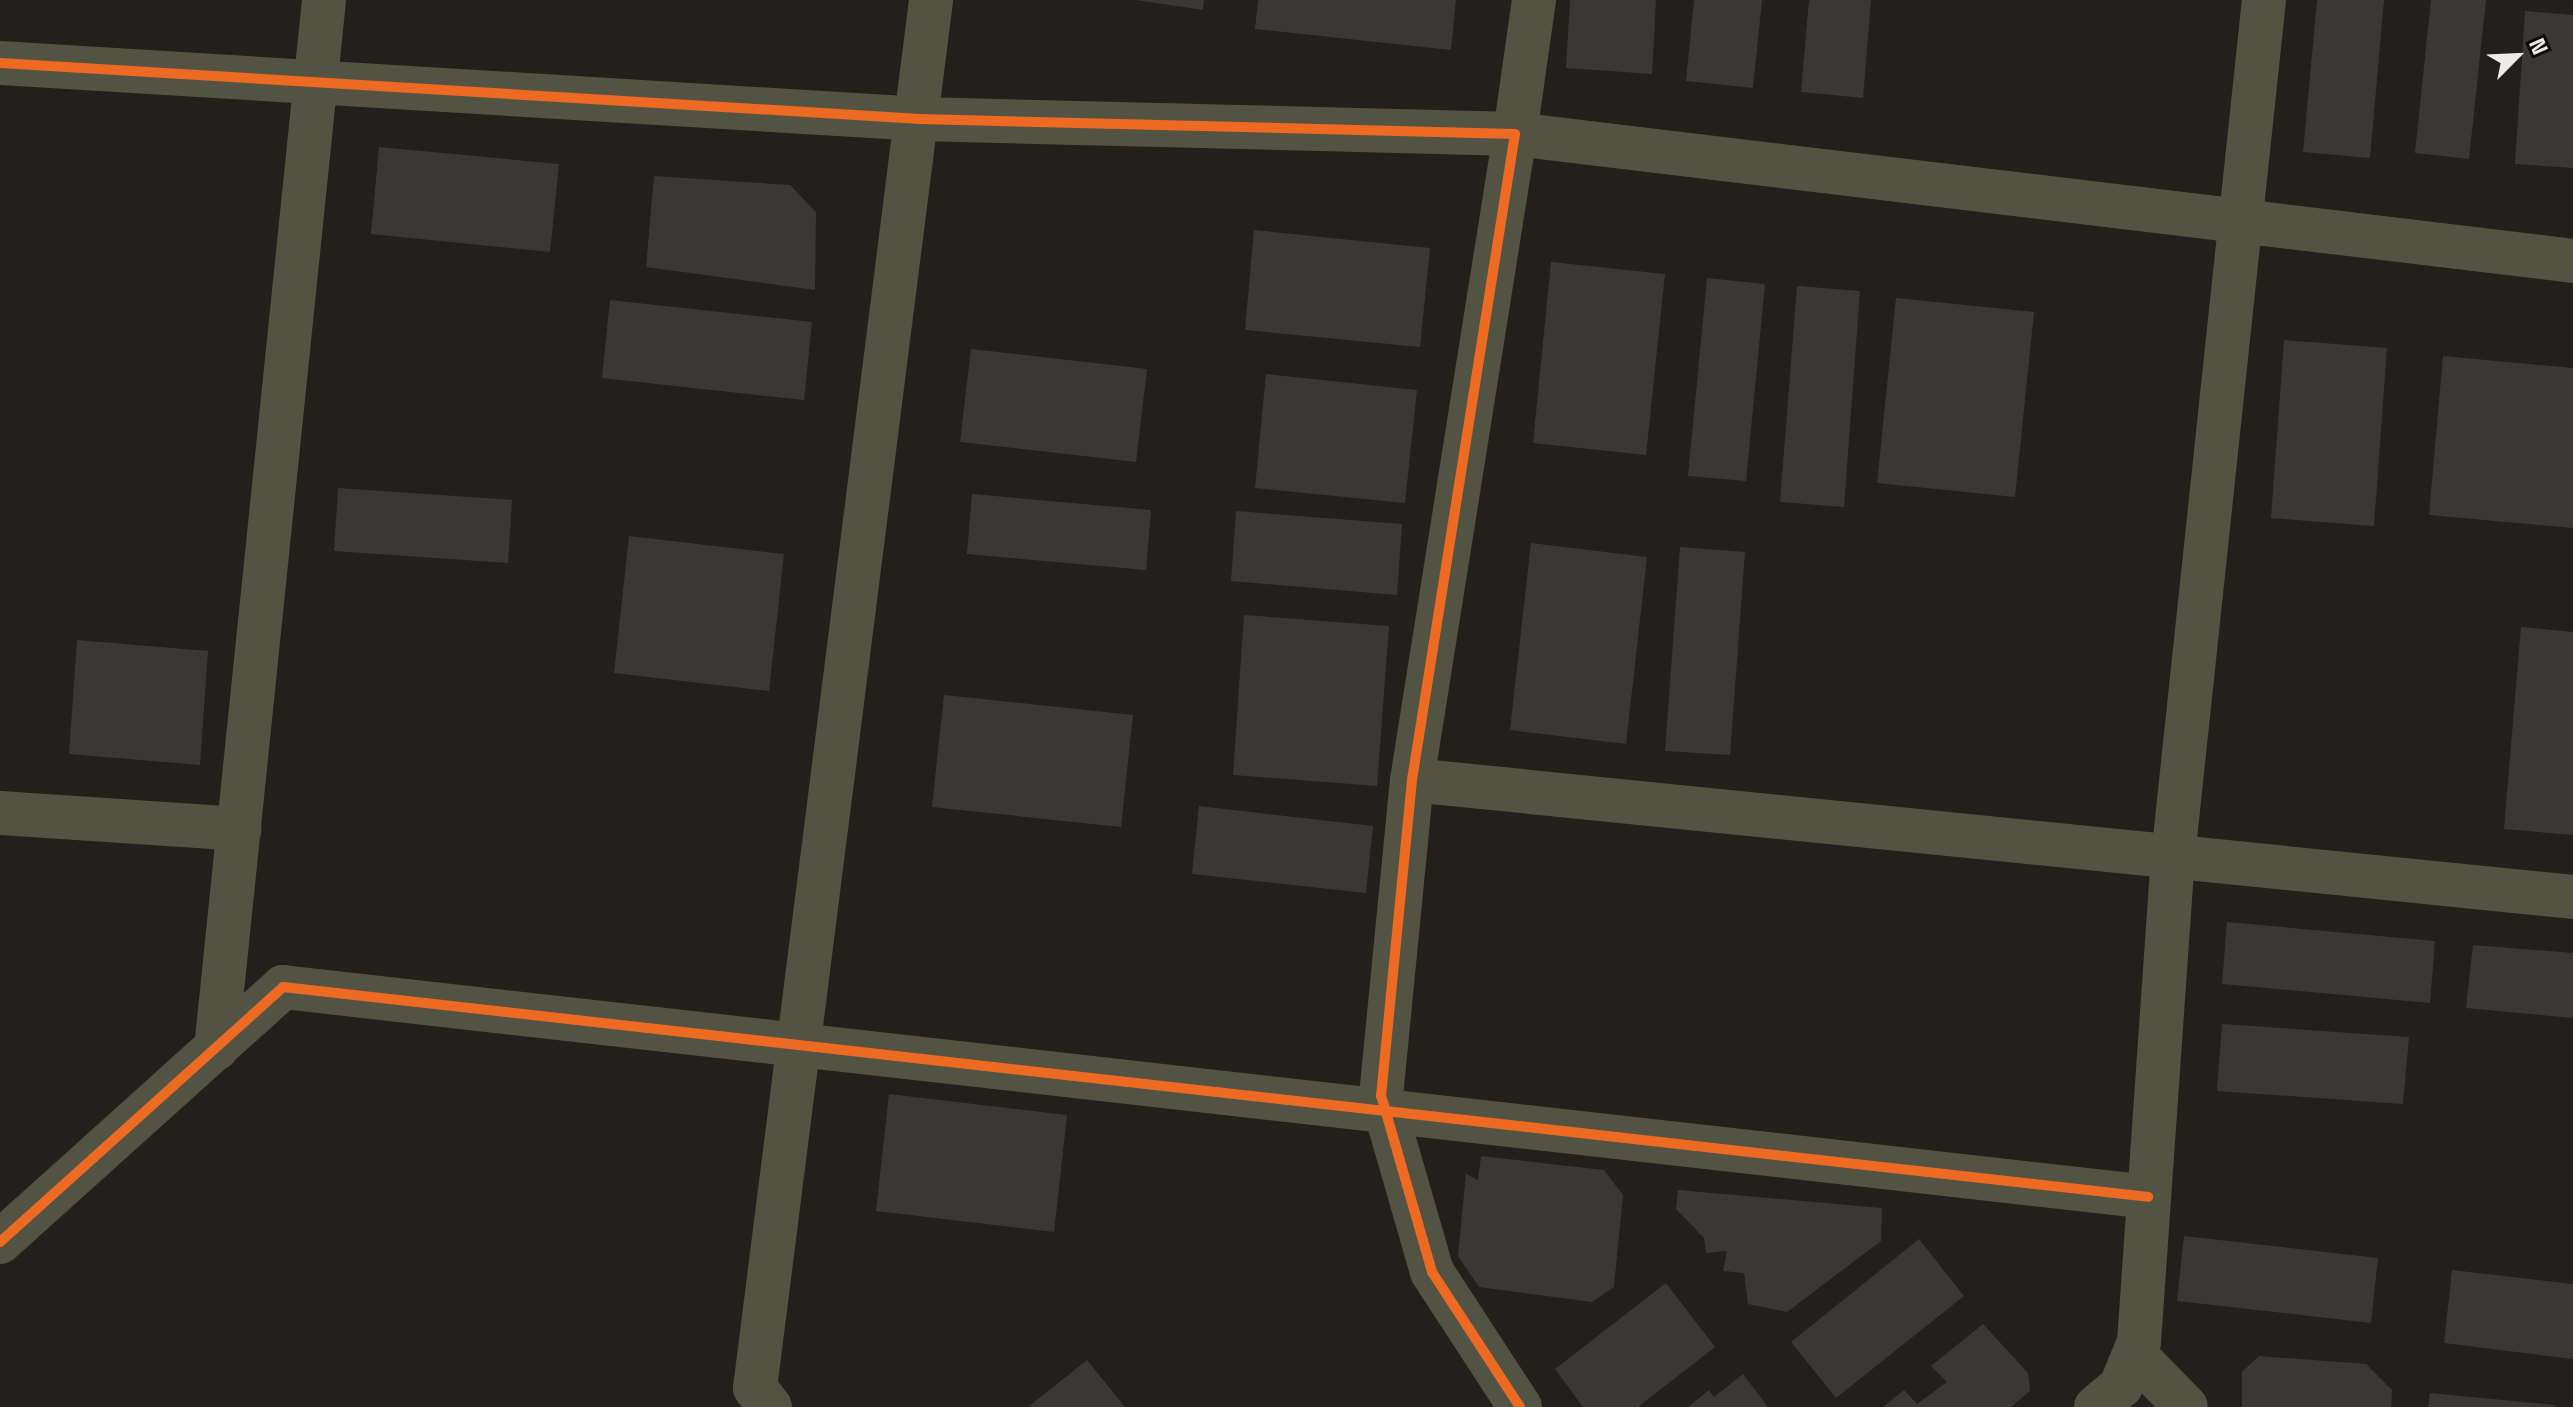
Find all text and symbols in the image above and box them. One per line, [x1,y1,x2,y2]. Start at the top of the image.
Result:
north arrow [2477,16,2557,96]
text: N [2523,34,2555,59]

